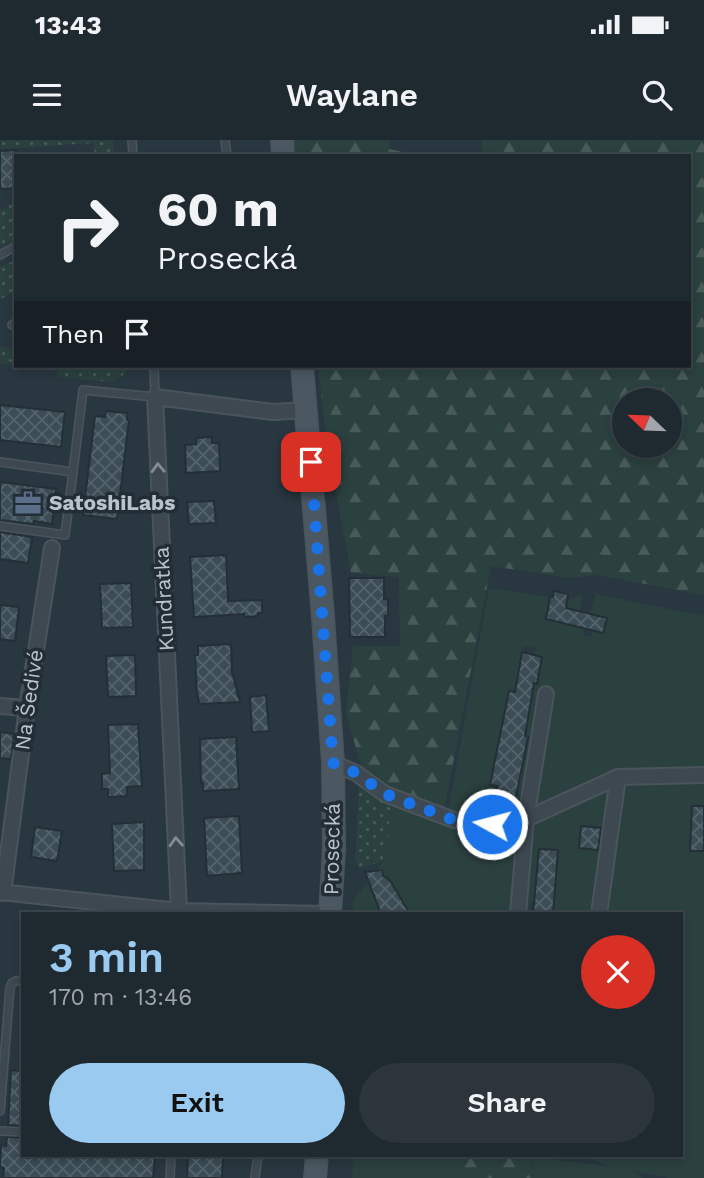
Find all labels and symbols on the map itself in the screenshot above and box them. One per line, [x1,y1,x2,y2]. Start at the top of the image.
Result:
north arrow [612,388,682,458]
pin [281,432,341,492]
one-way arrow [151,463,166,474]
office icon: SatoshiLabs [13,488,43,518]
place label: SatoshiLabs [49,490,175,515]
street label: Kundratka [148,546,179,652]
street label: Na Šedivé [9,648,48,752]
position arrow [455,787,529,861]
street label: Prosecká [318,803,345,895]
one-way arrow [168,837,183,848]

